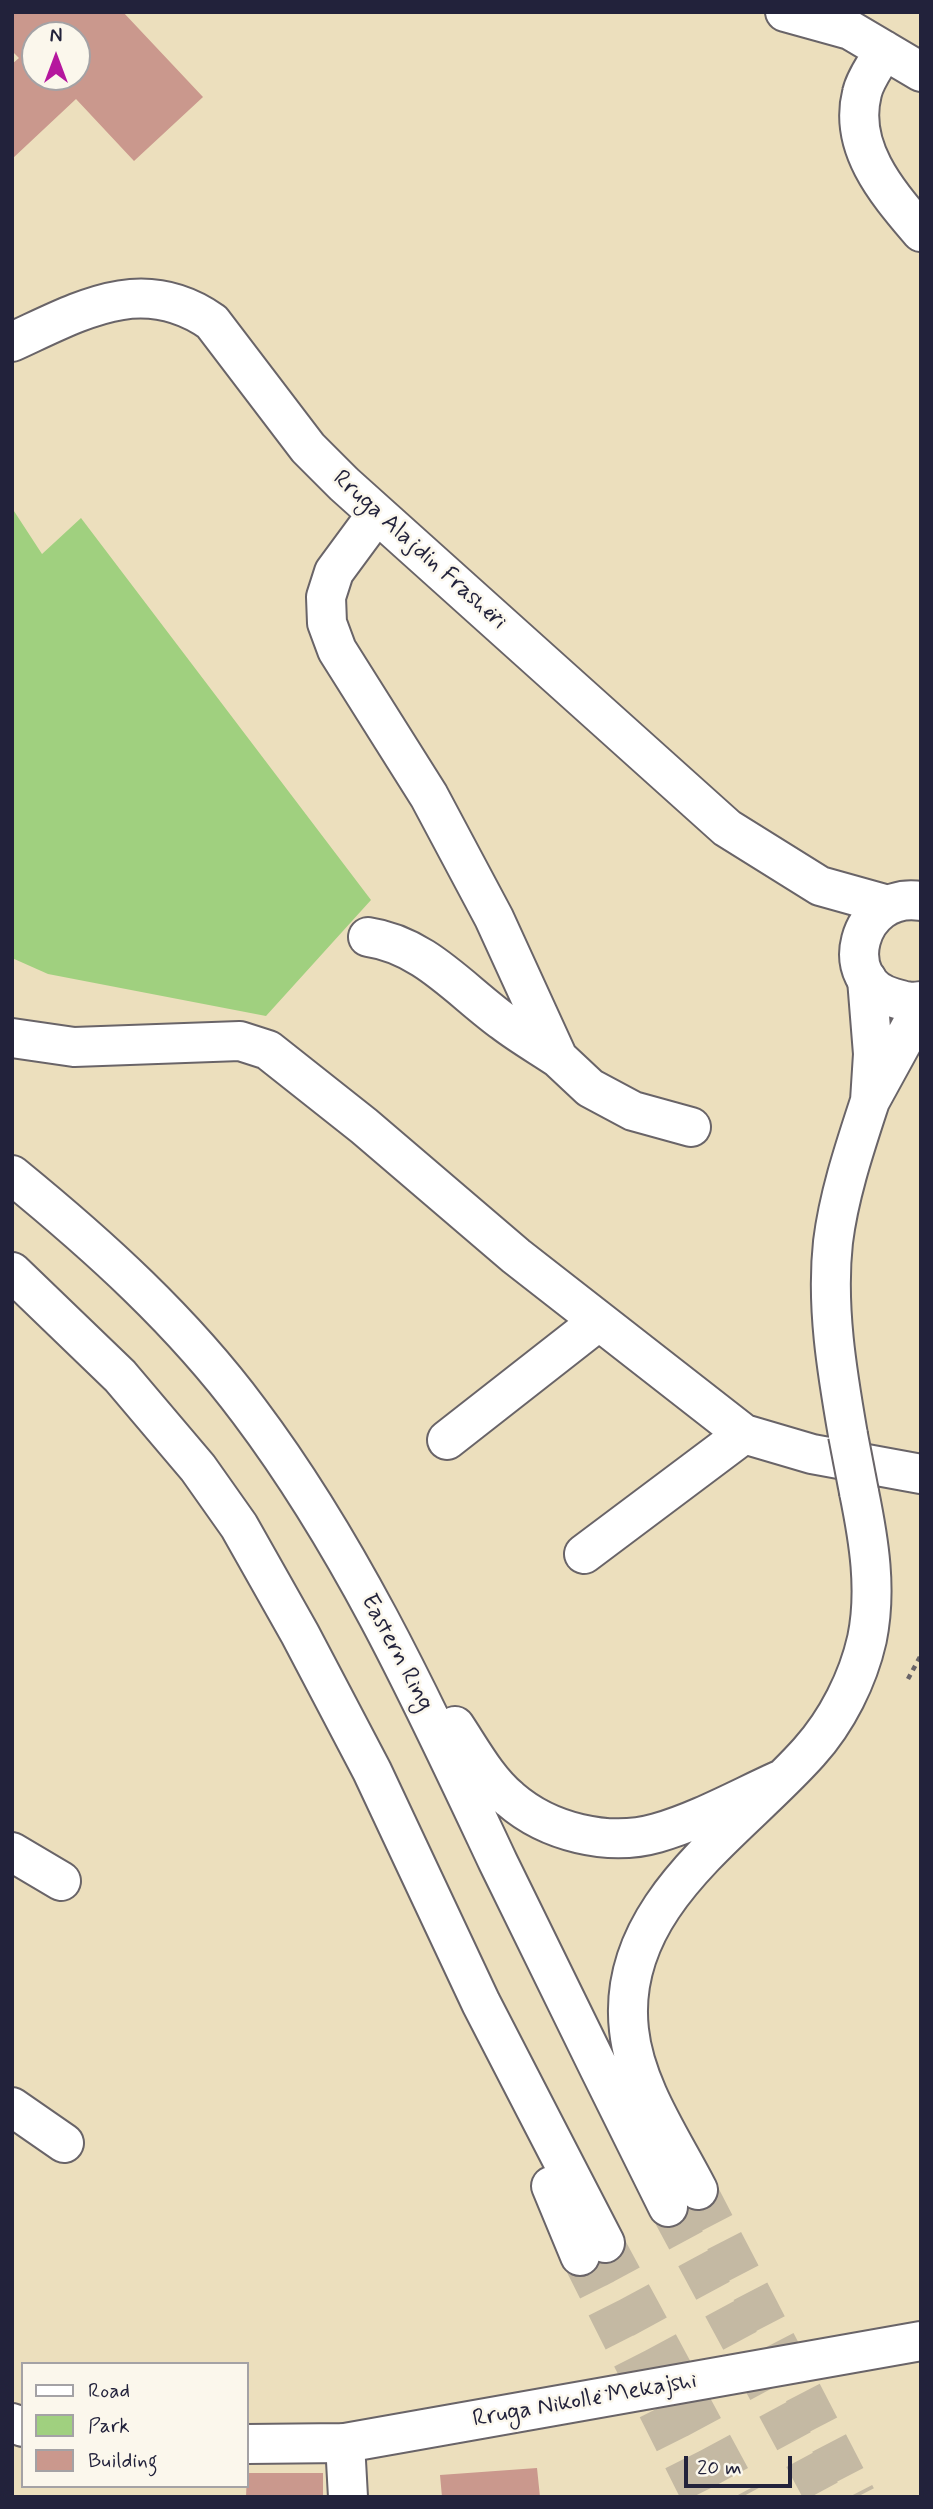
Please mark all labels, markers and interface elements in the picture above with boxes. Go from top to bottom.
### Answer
north arrow [21,21,91,91]
text: N [50,24,62,49]
street label: Rruga Alajdin Frashëri [326,465,512,637]
street label: Eastern Ring [353,1590,439,1716]
legend [21,2362,248,2488]
street label: Rruga Nikollë Mekajshi [471,2367,699,2435]
text: Road [88,2377,130,2405]
text: Park [88,2412,130,2440]
scale bar [688,2442,796,2486]
text: Building [88,2447,158,2475]
text: 20 m [697,2454,742,2482]

